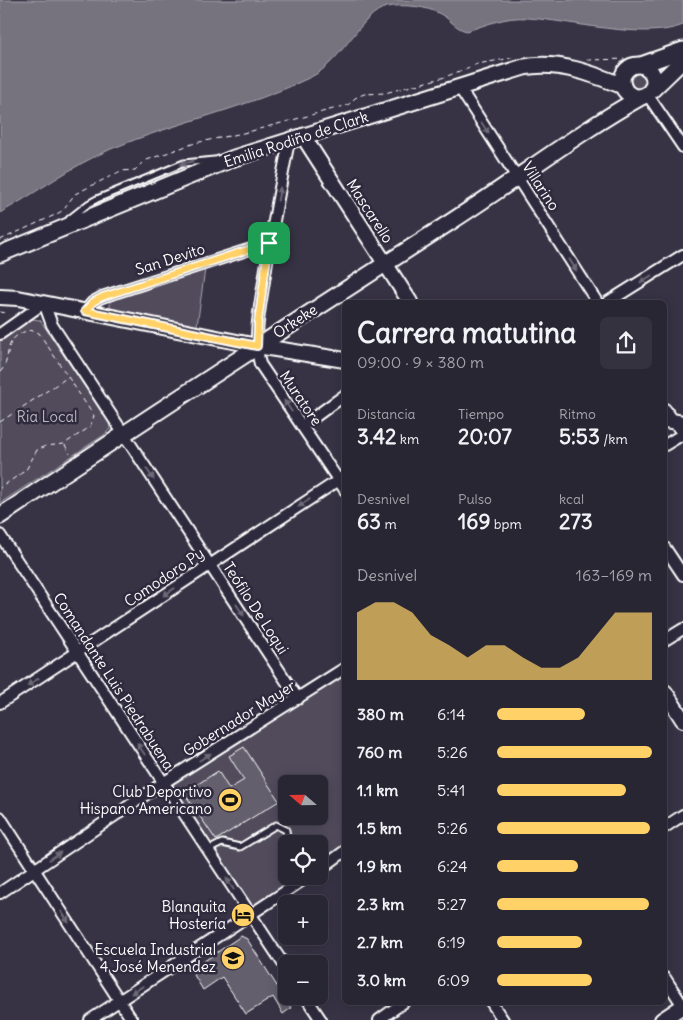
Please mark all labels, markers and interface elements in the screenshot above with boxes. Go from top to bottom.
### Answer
street label: Emilia Rodiño de Clark [221,107,371,171]
one-way arrow [481,121,490,134]
street label: Villarino [518,158,564,214]
one-way arrow [178,160,193,168]
street label: Mascarello [342,175,398,247]
one-way arrow [275,186,283,201]
pin [248,222,290,264]
icon: arrive [255,229,283,257]
street label: San Devito [133,239,207,279]
one-way arrow [568,258,578,271]
one-way arrow [639,274,652,284]
street label: Orkeke [269,300,321,342]
text: Carrera matutina [357,315,576,351]
button: share [600,317,652,369]
text: 09:00 · 9 × 380 m [357,352,484,372]
street label: Muratore [276,367,326,429]
one-way arrow [283,399,293,413]
text: Distancia [357,405,416,423]
text: Tiempo [458,405,504,423]
text: Ritmo [559,405,596,423]
park label: Ria Local [17,407,77,426]
text: 3.42 [357,423,397,450]
text: 20:07 [458,423,512,450]
text: 5:53 [559,423,600,450]
text: km [397,430,419,448]
text: /km [600,430,628,448]
one-way arrow [145,468,155,481]
text: Desnivel [357,490,410,508]
text: Pulso [458,490,492,508]
text: kcal [559,490,584,508]
one-way arrow [298,498,311,508]
text: 63 [357,508,381,535]
text: 169 [458,508,491,535]
text: 273 [559,508,593,535]
text: m [381,515,397,533]
text: bpm [491,515,522,533]
street label: Comodoro Py [120,543,208,611]
street label: Teófilo De Loqui [219,558,293,658]
text: Desnivel [357,565,417,585]
text: 163–169 m [576,565,652,585]
one-way arrow [162,587,175,597]
street label: Comandante Luis Piedrabuena [49,589,179,774]
one-way arrow [235,603,244,616]
street label: Gobernador Mayer [179,676,299,760]
one-way arrow [26,677,39,686]
text: 380 m [357,704,404,724]
text: 6:14 [437,704,465,724]
one-way arrow [136,742,145,755]
text: 760 m [357,742,402,762]
text: 5:26 [437,742,468,762]
one-way arrow [199,752,212,761]
north arrow [278,775,328,825]
map controls [278,775,328,1005]
text: 1.1 km [357,780,398,800]
text: 5:41 [437,780,465,800]
place label: Club Deportivo Hispano Americano [80,782,212,818]
sports icon: Club Deportivo Hispano Americano [217,787,243,813]
text: 1.5 km [357,818,402,838]
text: 5:26 [437,818,468,838]
button: locate [278,835,328,885]
one-way arrow [48,851,62,861]
text: 1.9 km [357,856,402,876]
text: 6:24 [437,856,468,876]
one-way arrow [225,878,235,891]
text: 2.3 km [357,894,404,914]
text: 5:27 [437,894,466,914]
button: + [278,895,328,945]
place label: Blanquita Hostería [162,897,226,933]
hotel icon: Blanquita Hostería [230,902,256,928]
one-way arrow [60,911,69,924]
text: 2.7 km [357,932,403,952]
text: 6:19 [437,932,465,952]
place label: Escuela Industrial 4 José Menendez [94,940,216,976]
school or university icon: Escuela Industrial 4 José Menendez [220,945,246,971]
button: − [278,955,328,1005]
text: 3.0 km [357,970,406,990]
text: 6:09 [437,970,470,990]
one-way arrow [130,985,144,995]

